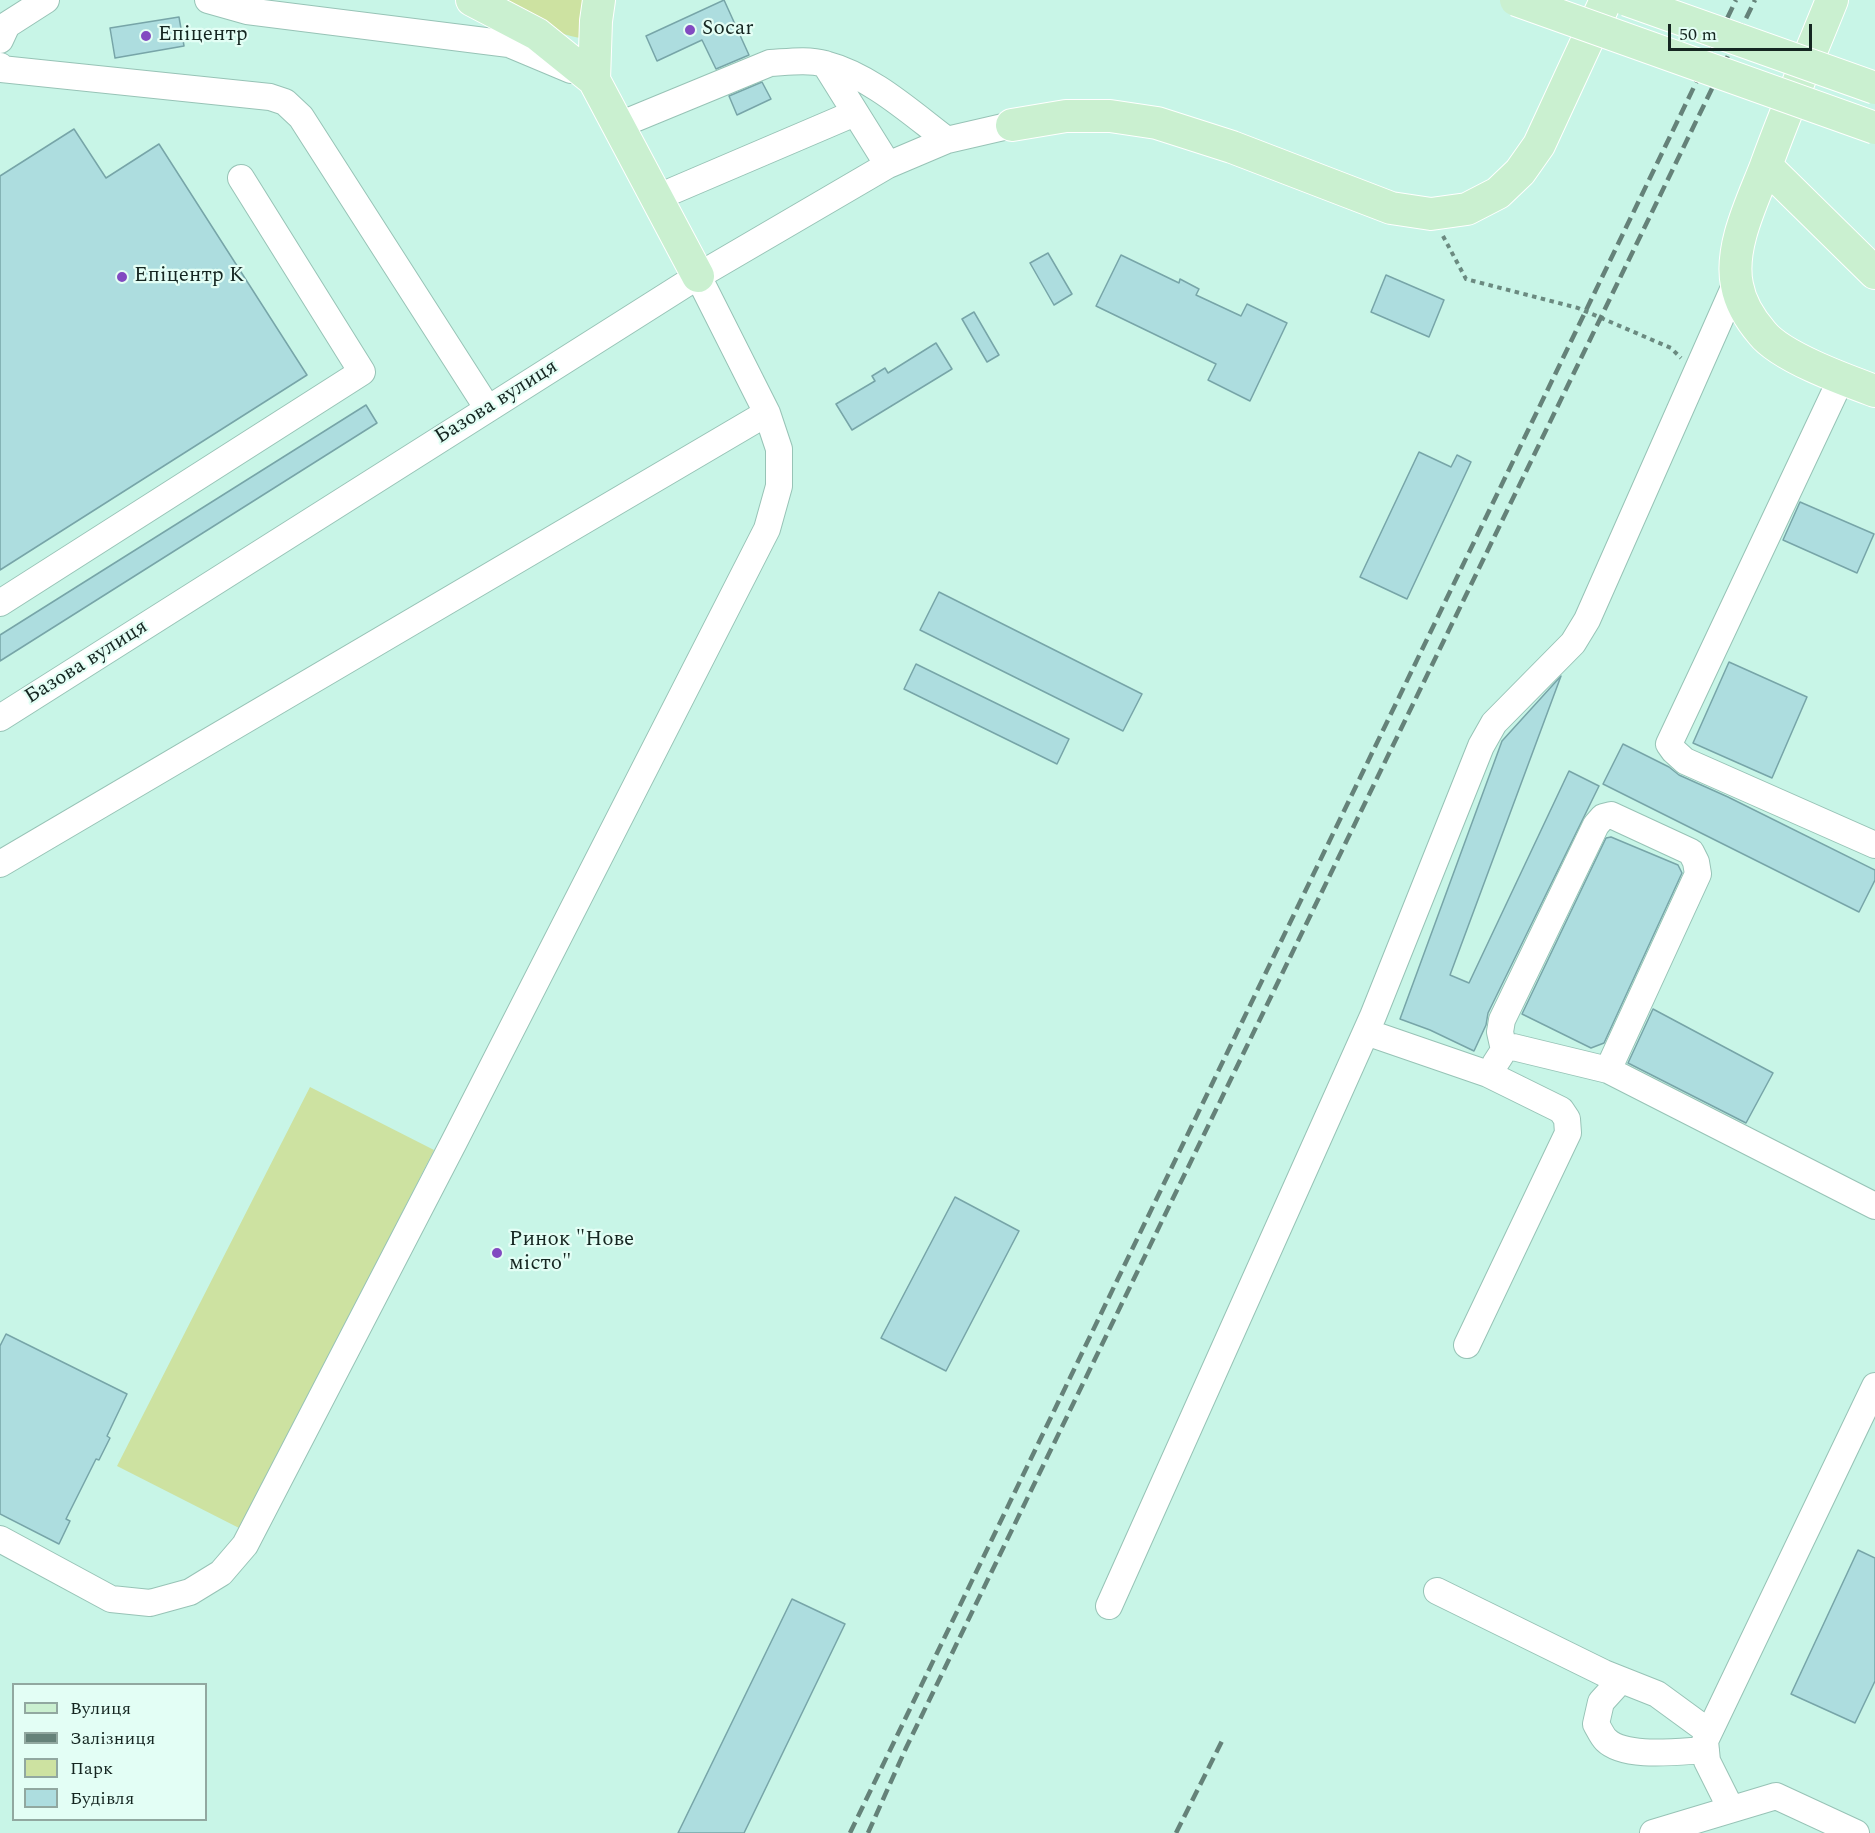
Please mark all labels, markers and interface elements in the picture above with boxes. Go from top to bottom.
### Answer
scale bar [1671,12,1815,50]
place label: Socar [702,17,754,43]
text: 50 m [1679,21,1717,48]
place label: Епіцентр [158,23,248,49]
marker: Socar [683,23,697,37]
marker: Епіцентр [139,29,153,43]
place label: Епіцентр К [134,264,244,290]
marker: Епіцентр К [115,270,129,284]
street label: Базова вулиця [431,355,563,451]
street label: Базова вулиця [21,615,153,711]
place label: Ринок "Нове місто" [509,1228,634,1278]
marker: Ринок "Нове місто" [490,1246,504,1260]
legend [12,1683,207,1821]
text: Вулиця [70,1695,131,1722]
text: Залізниця [70,1725,155,1752]
text: Парк [70,1755,113,1782]
text: Будівля [70,1785,134,1812]

